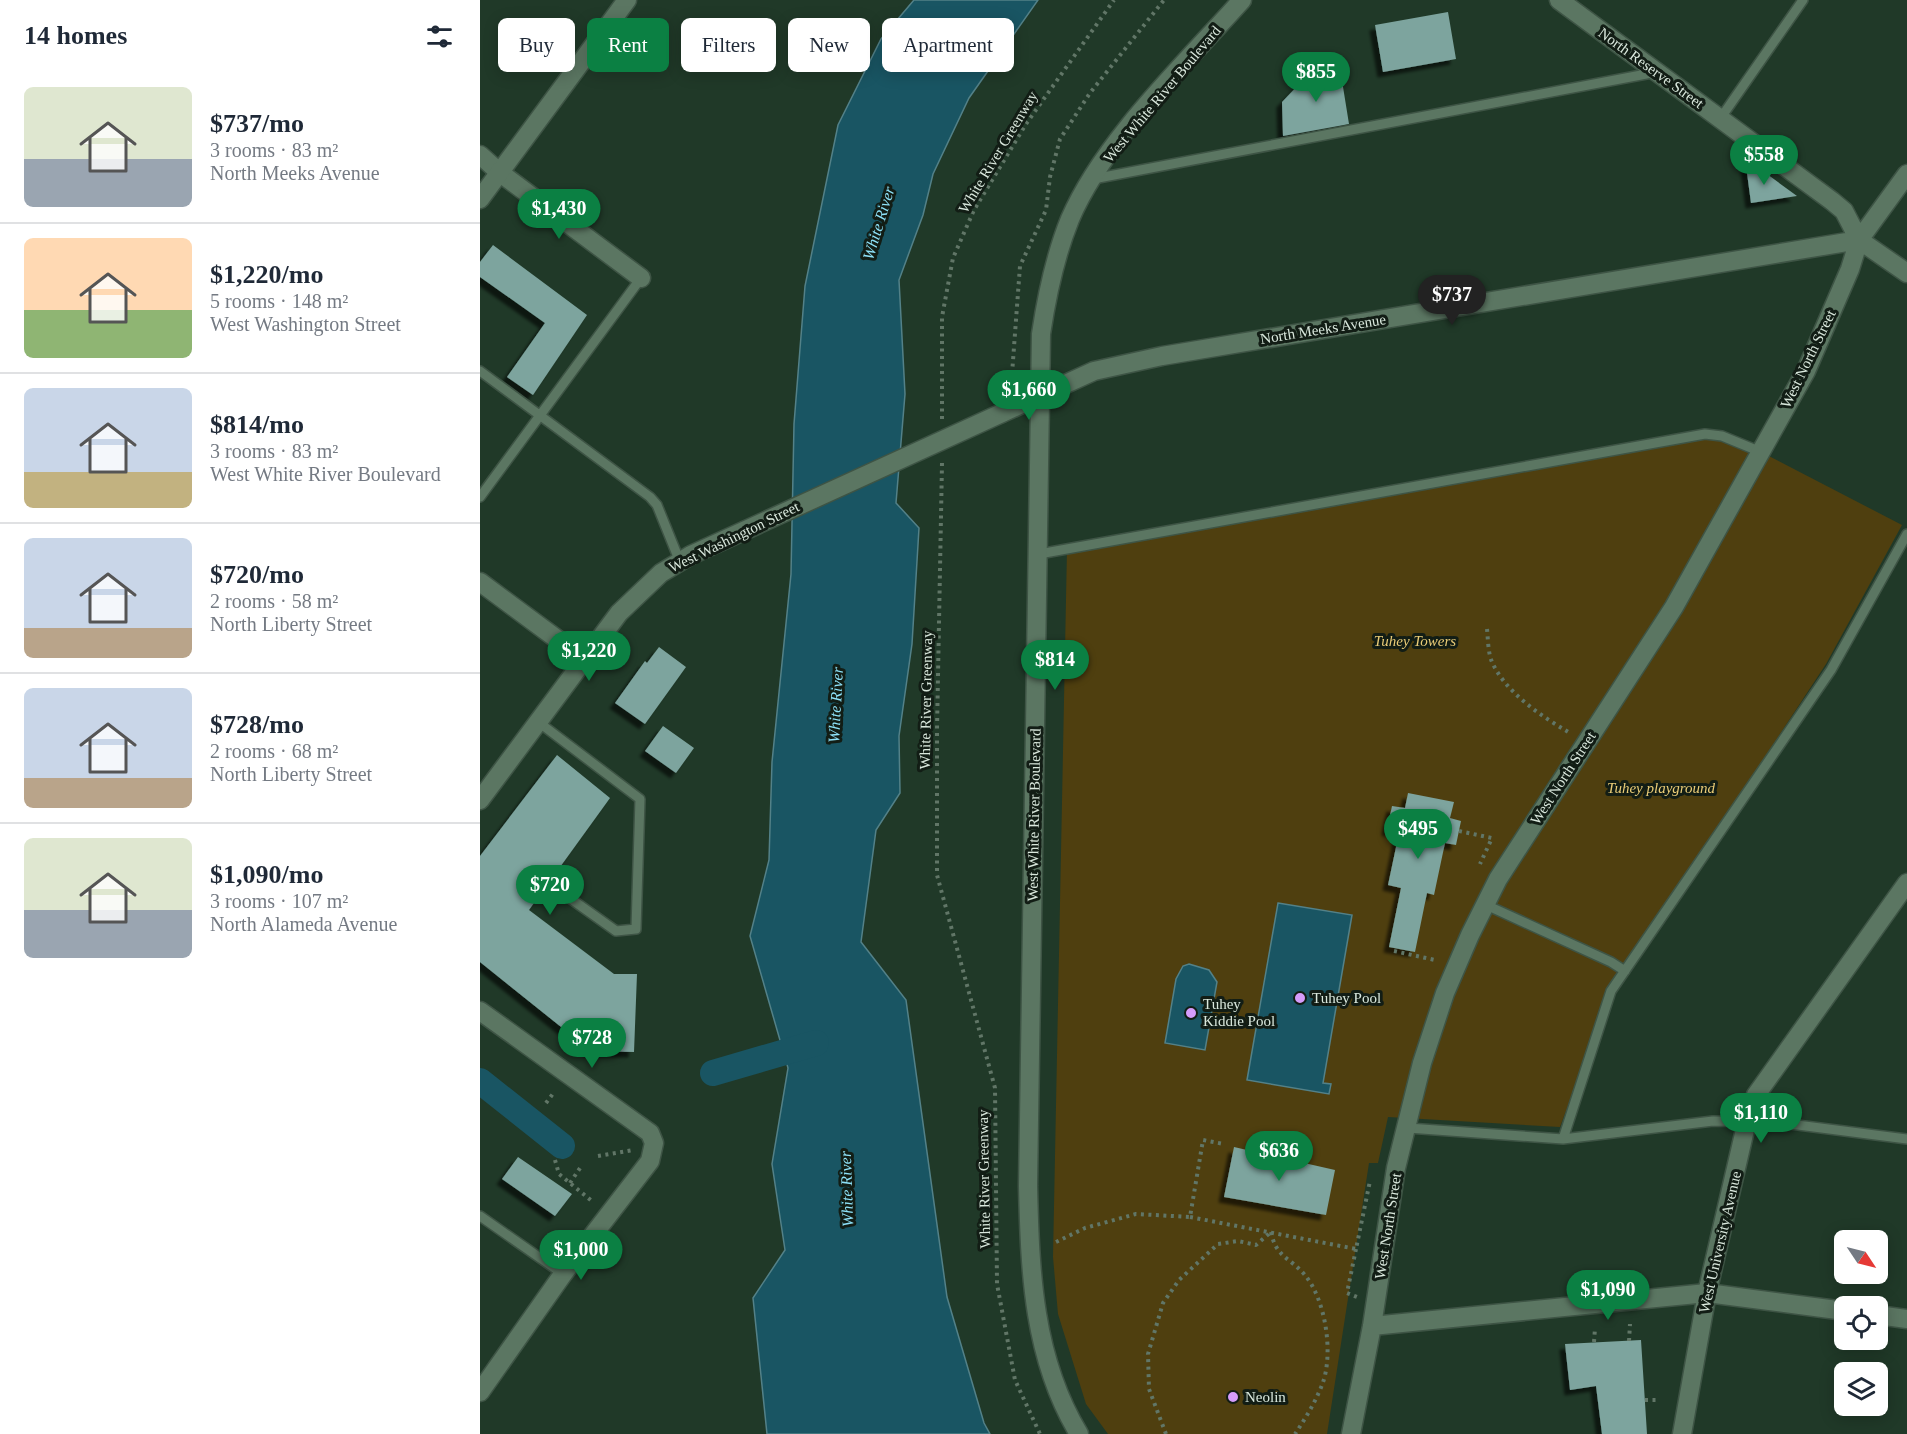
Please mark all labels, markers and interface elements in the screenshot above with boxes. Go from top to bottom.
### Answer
chip: Buy [498,18,575,72]
chip: Rent [587,18,669,72]
chip: Filters [681,18,776,72]
chip: New [788,18,870,72]
chip: Apartment [882,18,1014,72]
icon: filters [423,20,456,53]
text: 14 homes [24,21,127,50]
street label: West White River Boulevard [1100,22,1224,165]
street label: North Reserve Street [1595,25,1707,112]
pin: $855 [1280,52,1352,103]
text: $855 [1296,60,1336,82]
street label: White River Greenway [955,88,1041,216]
text: $737/mo [210,109,304,138]
icon: home [72,111,144,183]
pin: $558 [1728,135,1800,186]
text: 3 rooms · 83 m² [210,139,338,161]
text: $558 [1744,143,1784,165]
text: North Meeks Avenue [210,162,380,184]
water label: White River [859,184,898,262]
pin: $1,430 [510,189,608,240]
text: $1,430 [532,197,587,219]
text: $1,220/mo [210,260,323,289]
icon: home [72,262,144,334]
pin: $737 [1416,275,1488,326]
text: $737 [1432,283,1472,305]
text: 5 rooms · 148 m² [210,290,348,312]
street label: West North Street [1777,307,1839,411]
street label: North Meeks Avenue [1259,311,1387,347]
text: West Washington Street [210,313,401,335]
pin: $1,660 [980,370,1078,421]
text: $1,660 [1002,378,1057,400]
text: $814/mo [210,410,304,439]
icon: home [72,412,144,484]
text: 3 rooms · 83 m² [210,440,338,462]
text: West White River Boulevard [210,463,441,485]
street label: West Washington Street [666,498,803,576]
text: $720/mo [210,560,304,589]
icon: home [72,562,144,634]
text: 2 rooms · 58 m² [210,590,338,612]
text: North Liberty Street [210,613,372,635]
street label: White River Greenway [917,630,935,770]
pin: $1,220 [540,631,638,682]
park label: Tuhey Towers [1374,633,1456,649]
text: $1,220 [562,639,617,661]
pin: $814 [1019,640,1091,691]
text: $814 [1035,648,1075,670]
water label: White River [825,666,846,743]
text: $728/mo [210,710,304,739]
icon: home [72,712,144,784]
street label: West White River Boulevard [1024,728,1044,902]
street label: West North Street [1527,728,1599,827]
text: 2 rooms · 68 m² [210,740,338,762]
text: North Liberty Street [210,763,372,785]
park label: Tuhey playground [1607,780,1716,796]
pin: $495 [1382,809,1454,860]
text: $495 [1398,817,1438,839]
text: $1,090/mo [210,860,323,889]
icon: home [72,862,144,934]
pin: $720 [514,865,586,916]
text: $720 [530,873,570,895]
text: 3 rooms · 107 m² [210,890,348,912]
text: North Alameda Avenue [210,913,397,935]
place label: Tuhey Pool [1312,990,1381,1006]
marker: Tuhey Pool [1293,991,1307,1005]
place label: Tuhey Kiddie Pool [1203,996,1275,1029]
marker: Tuhey Kiddie Pool [1184,1006,1198,1020]
pin: $728 [556,1018,628,1069]
text: $728 [572,1026,612,1048]
pin: $1,110 [1712,1093,1810,1144]
text: $1,110 [1734,1101,1788,1123]
street label: White River Greenway [975,1109,993,1249]
pin: $636 [1243,1131,1315,1182]
text: $636 [1259,1139,1299,1161]
water label: White River [837,1150,856,1227]
street label: West University Avenue [1696,1169,1744,1315]
street label: West North Street [1372,1171,1404,1280]
pin: $1,000 [532,1230,630,1281]
north arrow [1834,1230,1888,1284]
map controls [1834,1230,1888,1416]
text: $1,000 [554,1238,609,1260]
pin: $1,090 [1559,1270,1657,1321]
text: $1,090 [1581,1278,1636,1300]
button: locate [1834,1296,1888,1350]
button: layers [1834,1362,1888,1416]
place label: Neolin [1245,1389,1286,1405]
marker: Neolin [1226,1390,1240,1404]

